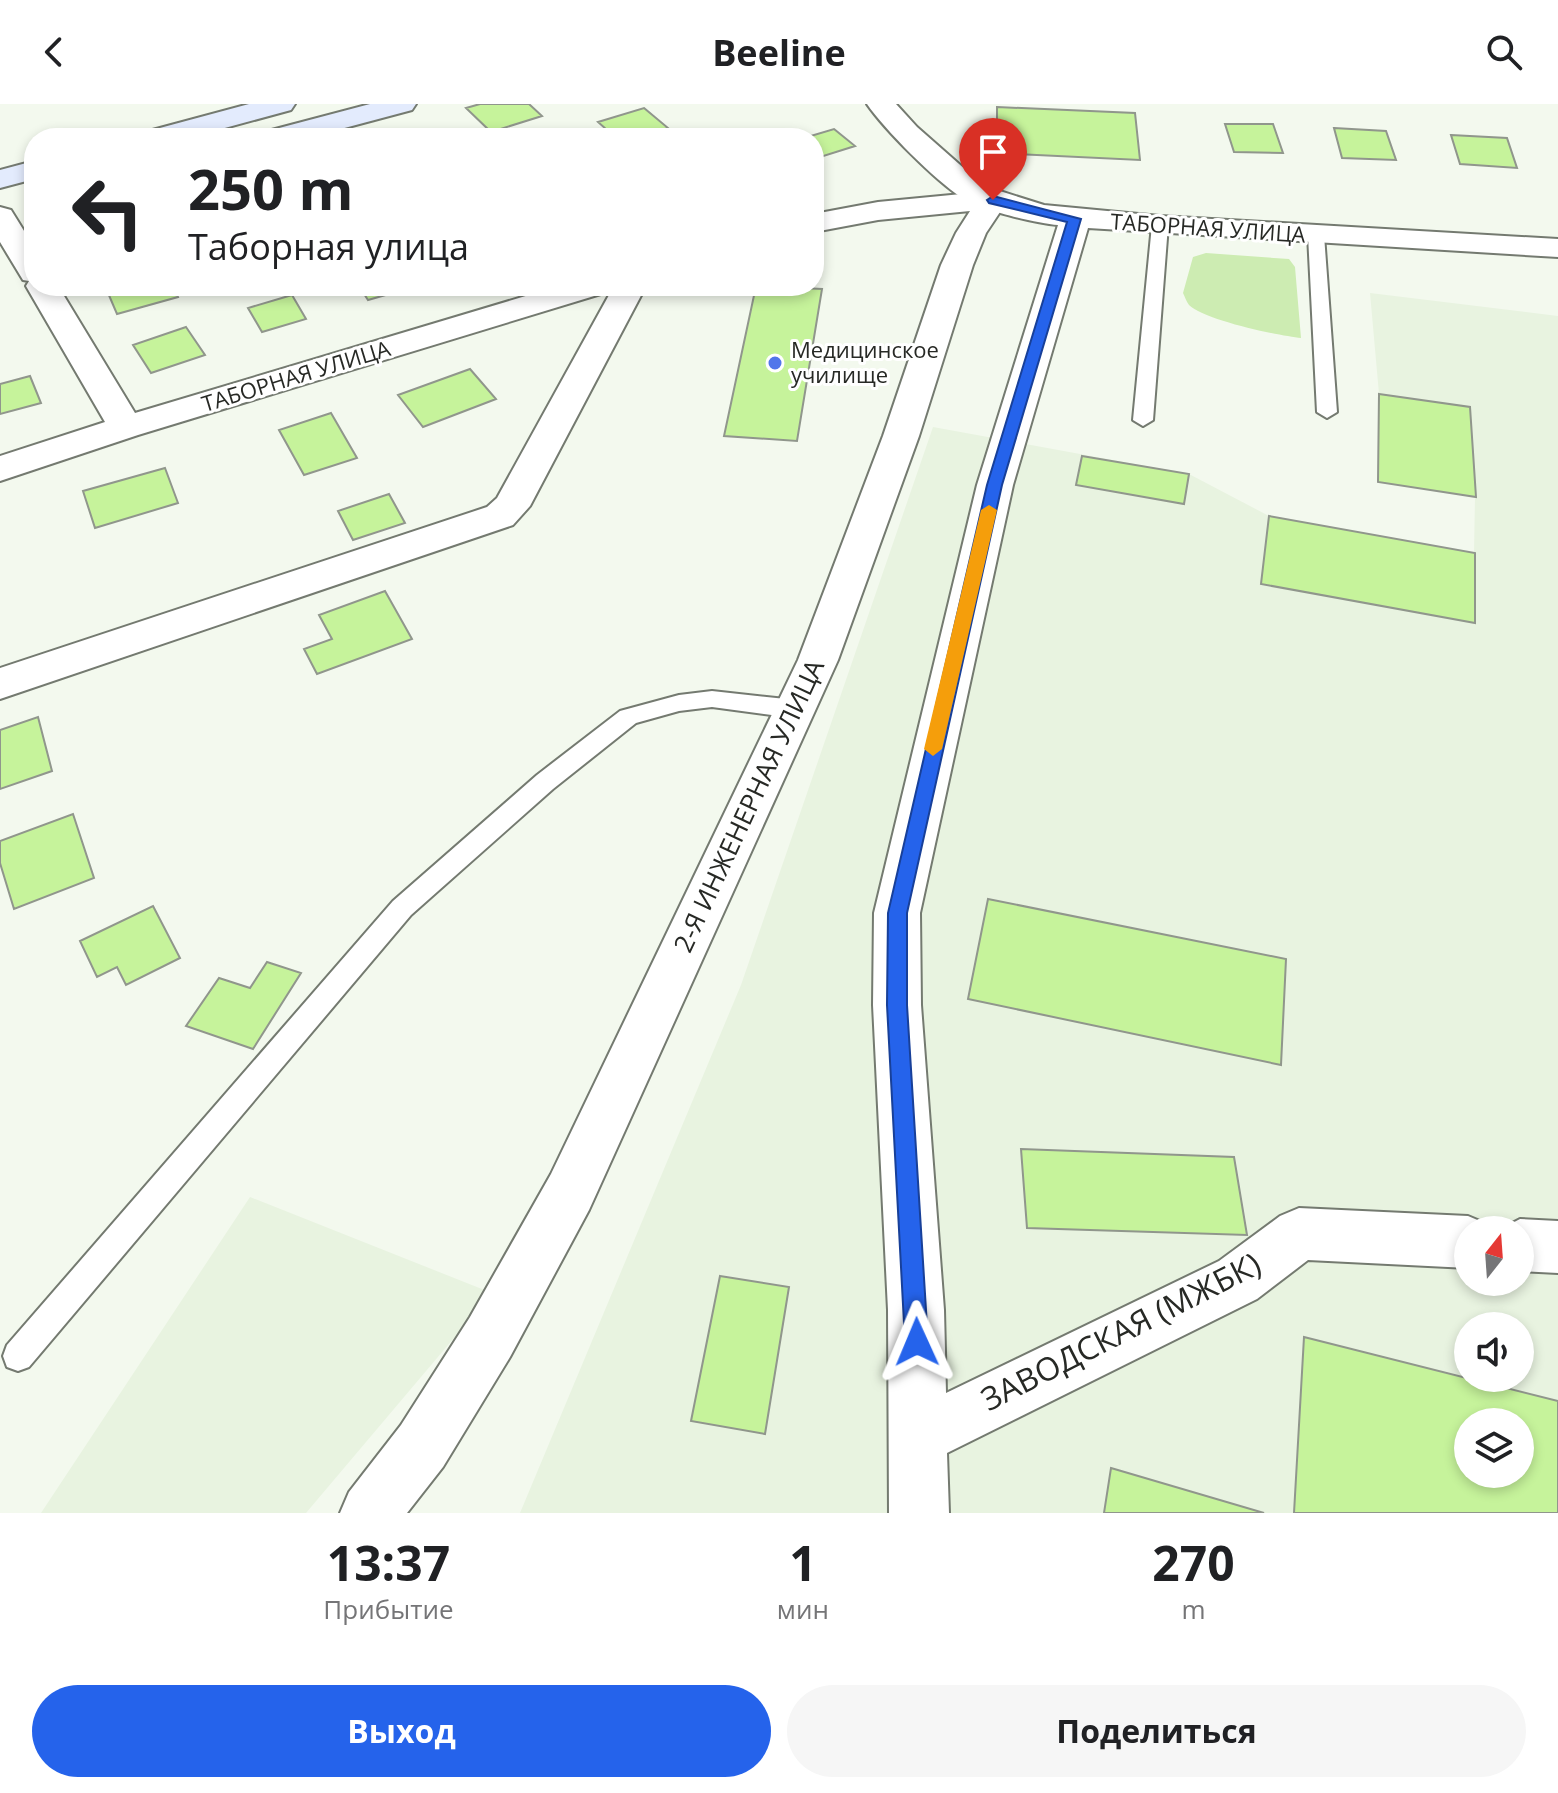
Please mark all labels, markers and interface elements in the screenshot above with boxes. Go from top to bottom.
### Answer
text: Beeline [712,28,846,77]
icon: back [32,30,76,74]
icon: search [1482,30,1526,74]
pin [959,118,1027,200]
icon: arrive [971,130,1015,174]
text: 250 m [188,150,354,226]
icon: left [56,160,160,264]
street label: ТАБОРНАЯ УЛИЦА [1110,205,1307,249]
text: Таборная улица [188,222,469,271]
street label: ТАБОРНАЯ УЛИЦА [198,332,394,418]
place label: Медицинское училище [791,334,939,389]
marker: Медицинское училище [766,354,784,372]
street label: 2-Я ИНЖЕНЕРНАЯ УЛИЦА [664,653,832,958]
north arrow [1454,1216,1534,1296]
map controls [1454,1216,1534,1488]
street label: ЗАВОДСКАЯ (МЖБК) [973,1241,1268,1420]
position arrow [875,1300,959,1384]
button: sound [1454,1312,1534,1392]
button: layers [1454,1408,1534,1488]
text: 13:37 [327,1530,450,1595]
text: 1 [789,1530,817,1595]
text: 270 [1152,1530,1235,1595]
text: Прибытие [323,1591,454,1627]
text: мин [777,1591,829,1627]
text: m [1181,1591,1205,1627]
button: Выход [32,1685,771,1777]
button: Поделиться [787,1685,1526,1777]

